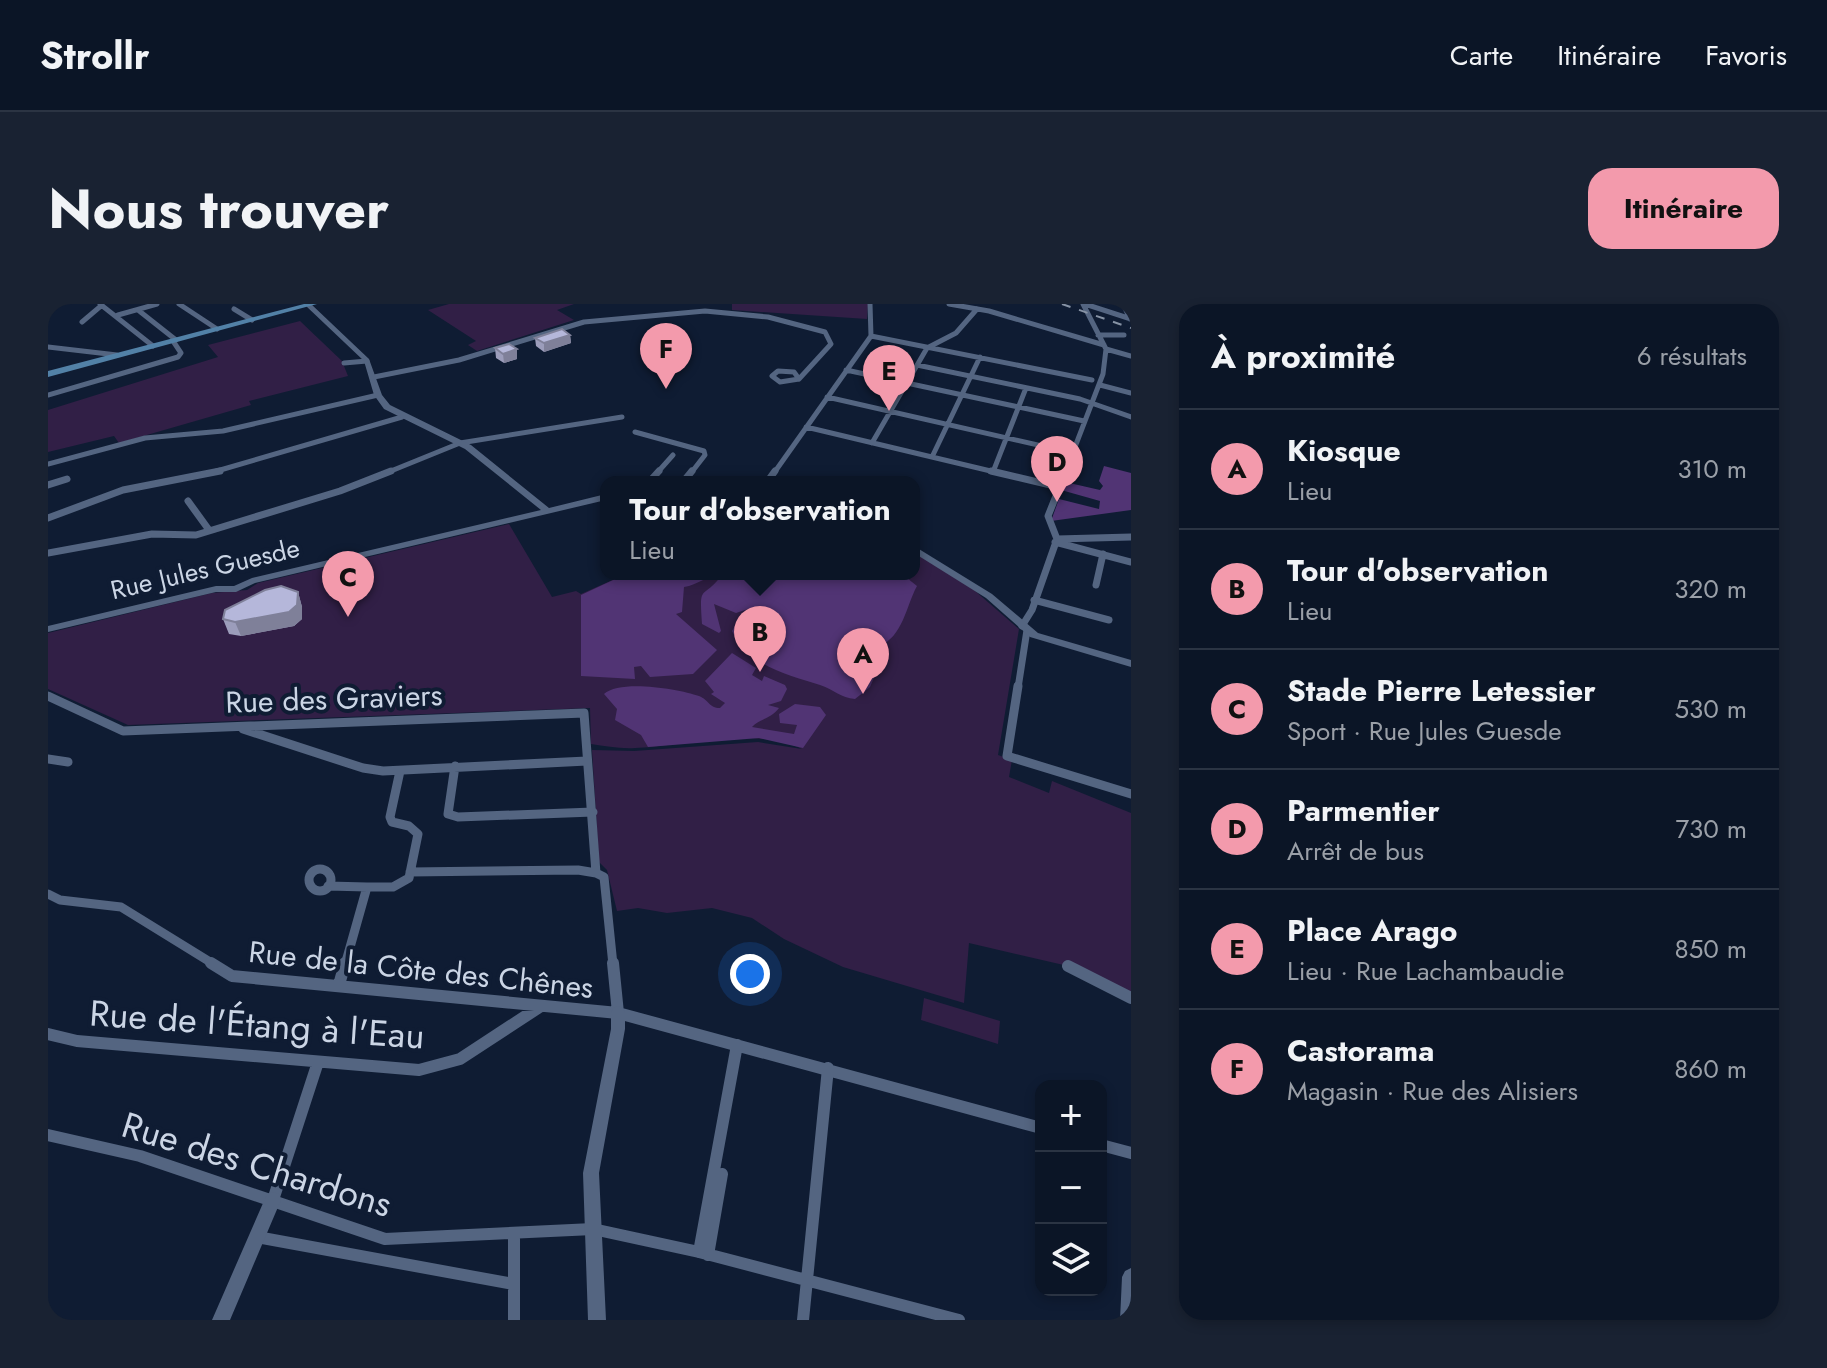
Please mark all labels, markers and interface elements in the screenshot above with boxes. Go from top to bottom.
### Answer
text: Strollr [40,28,149,83]
text: Carte [1450,35,1513,76]
text: Itinéraire [1557,35,1661,76]
text: Favoris [1705,35,1787,76]
text: Nous trouver [48,168,389,249]
button: Itinéraire [1588,168,1779,249]
pin: F [640,323,692,389]
text: À proximité [1211,332,1395,381]
text: 6 résultats [1637,337,1747,375]
pin: E [863,345,915,411]
text: Kiosque [1287,429,1401,472]
pin: D [1031,436,1083,502]
text: A [1227,450,1247,488]
text: 310 m [1677,450,1747,488]
text: Lieu [1287,472,1333,510]
popup [600,476,920,580]
text: Tour d'observation [629,488,891,531]
street label: Rue Jules Guesde [107,529,303,609]
text: Lieu [629,531,675,569]
text: Tour d'observation [1287,549,1548,592]
pin: C [322,551,374,617]
text: B [1228,570,1246,608]
text: 320 m [1674,570,1747,608]
text: Lieu [1287,592,1333,630]
pin: B [734,606,786,672]
pin: A [837,628,889,694]
text: Stade Pierre Letessier [1287,669,1596,712]
street label: Rue des Graviers [225,673,443,724]
text: C [1228,690,1246,728]
text: 530 m [1674,690,1747,728]
text: Sport · Rue Jules Guesde [1287,712,1562,750]
text: Parmentier [1287,789,1440,832]
text: D [1227,810,1247,848]
text: 730 m [1675,810,1747,848]
text: Arrêt de bus [1287,832,1424,870]
text: Place Arago [1287,909,1458,952]
street label: Rue de la Côte des Chênes [247,930,595,1009]
text: E [1229,930,1245,968]
text: 850 m [1674,930,1747,968]
text: Lieu · Rue Lachambaudie [1287,952,1564,990]
your location [730,954,770,994]
street label: Rue de l'Étang à l'Eau [88,986,426,1062]
text: Castorama [1287,1029,1434,1072]
text: F [1230,1050,1244,1088]
text: 860 m [1674,1050,1747,1088]
text: Magasin · Rue des Alisiers [1287,1072,1578,1110]
map controls [1035,1080,1107,1296]
button: + [1035,1080,1107,1152]
street label: Rue des Chardons [116,1098,398,1230]
button: − [1035,1152,1107,1224]
button: layers [1035,1224,1107,1296]

